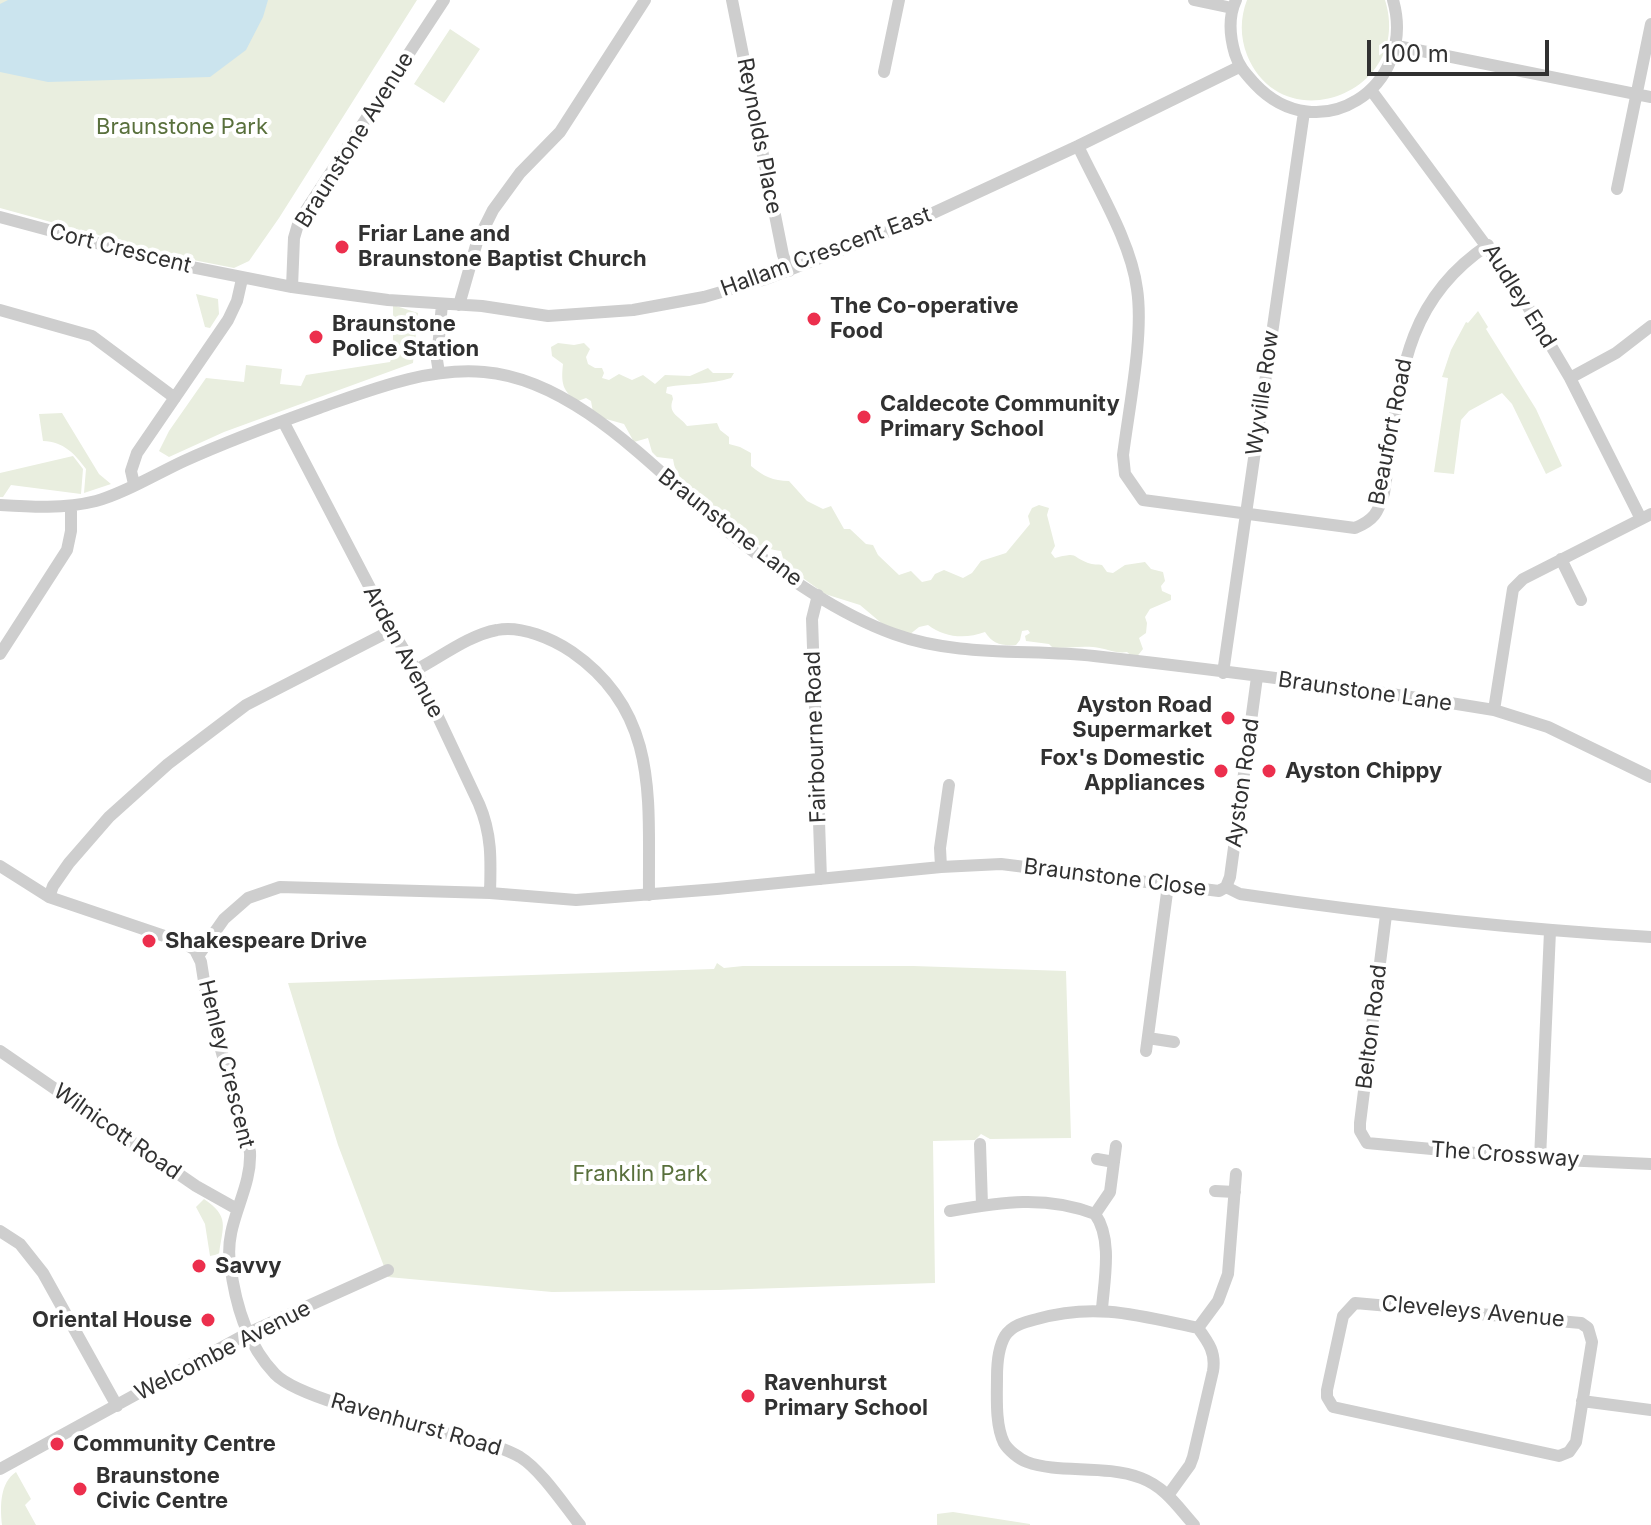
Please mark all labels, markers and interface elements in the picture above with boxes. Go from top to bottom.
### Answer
scale bar [1371,24,1553,74]
text: 100 m [1381,39,1449,68]
street label: Braunstone Avenue [290,47,420,233]
street label: Reynolds Place [731,56,787,216]
park label: Braunstone Park [96,114,268,140]
street label: Hallam Crescent East [717,202,935,302]
street label: Cort Crescent [46,219,194,279]
place label: Friar Lane and Braunstone Baptist Church [358,221,647,272]
marker: Friar Lane and Braunstone Baptist Church [333,238,351,256]
street label: Audley End [1477,239,1561,353]
place label: The Co-operative Food [830,293,1019,344]
marker: The Co-operative Food [805,310,823,328]
place label: Braunstone Police Station [332,311,479,362]
marker: Braunstone Police Station [307,328,325,346]
street label: Wyville Row [1241,329,1285,457]
street label: Beaufort Road [1364,357,1418,507]
place label: Caldecote Community Primary School [880,391,1120,442]
marker: Caldecote Community Primary School [855,408,873,426]
street label: Braunstone Lane [653,464,807,592]
street label: Arden Avenue [357,581,449,723]
street label: Fairbourne Road [800,651,832,823]
street label: Braunstone Lane [1276,667,1454,717]
place label: Ayston Road Supermarket [1072,692,1212,744]
marker: Ayston Road Supermarket [1219,709,1237,727]
street label: Ayston Road [1221,717,1265,849]
place label: Fox's Domestic Appliances [1040,745,1205,796]
place label: Ayston Chippy [1285,758,1442,784]
marker: Fox's Domestic Appliances [1212,762,1230,780]
marker: Ayston Chippy [1260,762,1278,780]
street label: Braunstone Close [1022,854,1208,902]
place label: Shakespeare Drive [165,928,367,954]
marker: Shakespeare Drive [140,932,158,950]
street label: Belton Road [1351,963,1393,1091]
street label: Henley Crescent [192,977,260,1151]
street label: Wilnicott Road [48,1078,186,1186]
street label: The Crossway [1430,1137,1580,1173]
park label: Franklin Park [573,1161,707,1187]
place label: Savvy [215,1253,281,1279]
marker: Savvy [190,1257,208,1275]
street label: Cleveleys Avenue [1380,1291,1566,1333]
street label: Welcombe Avenue [131,1295,315,1407]
place label: Oriental House [32,1307,192,1333]
marker: Oriental House [199,1311,217,1329]
place label: Ravenhurst Primary School [764,1370,928,1422]
marker: Ravenhurst Primary School [739,1387,757,1405]
street label: Ravenhurst Road [328,1388,504,1462]
place label: Community Centre [73,1431,276,1457]
marker: Community Centre [48,1435,66,1453]
place label: Braunstone Civic Centre [96,1463,228,1514]
marker: Braunstone Civic Centre [71,1480,89,1498]

